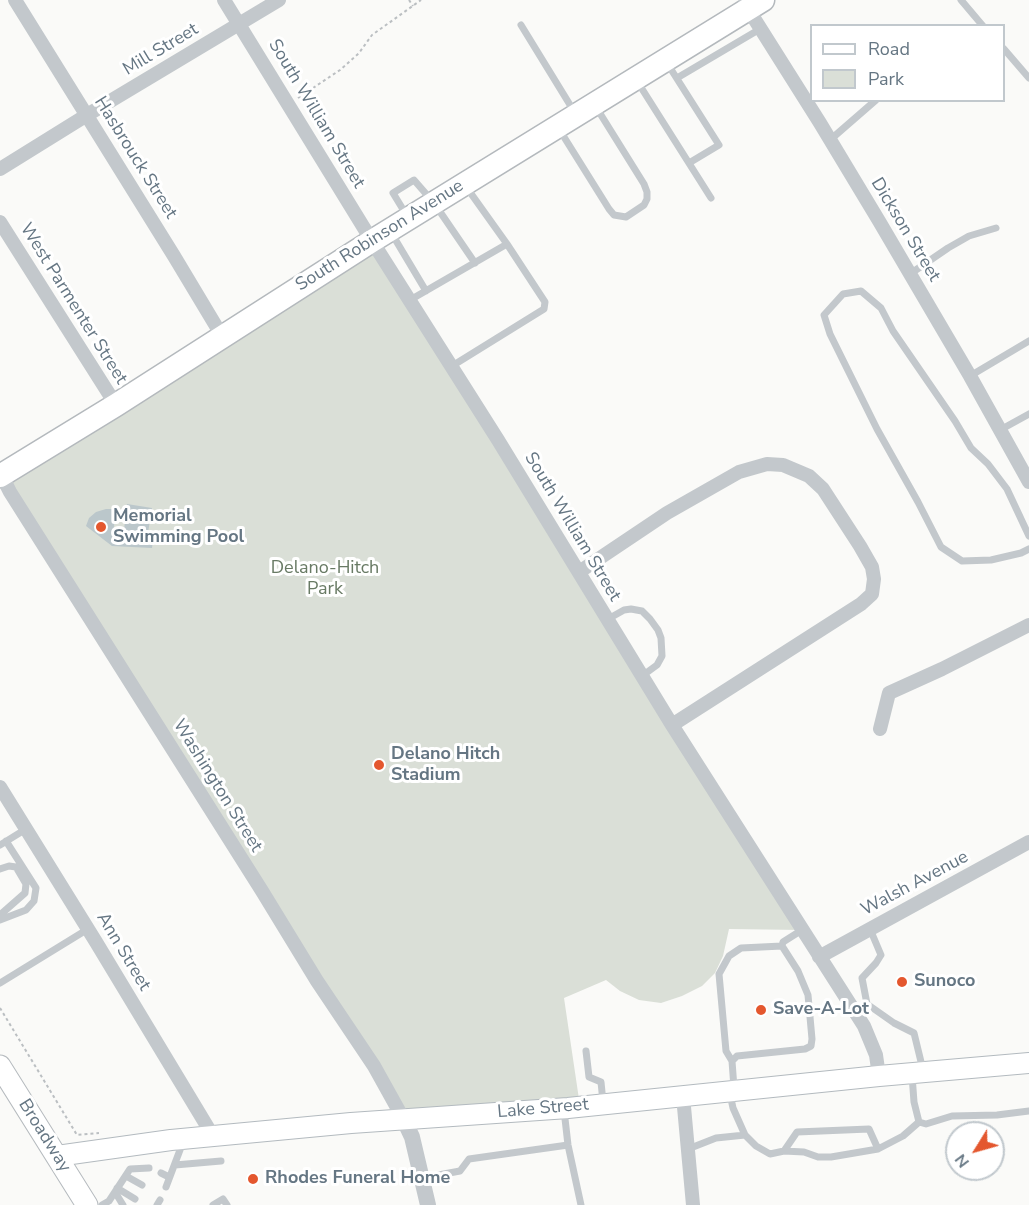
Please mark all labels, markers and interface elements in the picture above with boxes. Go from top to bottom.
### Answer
street label: Mill Street [119,19,203,81]
legend [810,24,1005,102]
street label: South William Street [263,36,369,192]
text: Road [868,37,910,61]
text: Park [868,67,904,91]
street label: Hasbrouck Street [89,93,181,223]
street label: Dickson Street [866,174,944,286]
street label: South Robinson Avenue [292,175,468,297]
street label: West Parmenter Street [15,219,131,389]
street label: South William Street [519,449,625,605]
place label: Memorial Swimming Pool [113,506,244,548]
marker: Memorial Swimming Pool [94,520,108,534]
park label: Delano-Hitch Park [271,558,379,600]
street label: Washington Street [167,716,267,856]
place label: Delano Hitch Stadium [391,744,500,786]
marker: Delano Hitch Stadium [372,758,386,772]
street label: Walsh Avenue [858,847,972,921]
street label: Ann Street [91,909,155,995]
place label: Sunoco [914,971,975,993]
marker: Sunoco [895,975,909,989]
place label: Save-A-Lot [773,999,869,1021]
marker: Save-A-Lot [754,1003,768,1017]
street label: Lake Street [497,1094,589,1124]
street label: Broadway [13,1095,75,1177]
north arrow [945,1121,1005,1181]
text: N [950,1149,975,1172]
place label: Rhodes Funeral Home [265,1168,450,1190]
marker: Rhodes Funeral Home [246,1172,260,1186]

